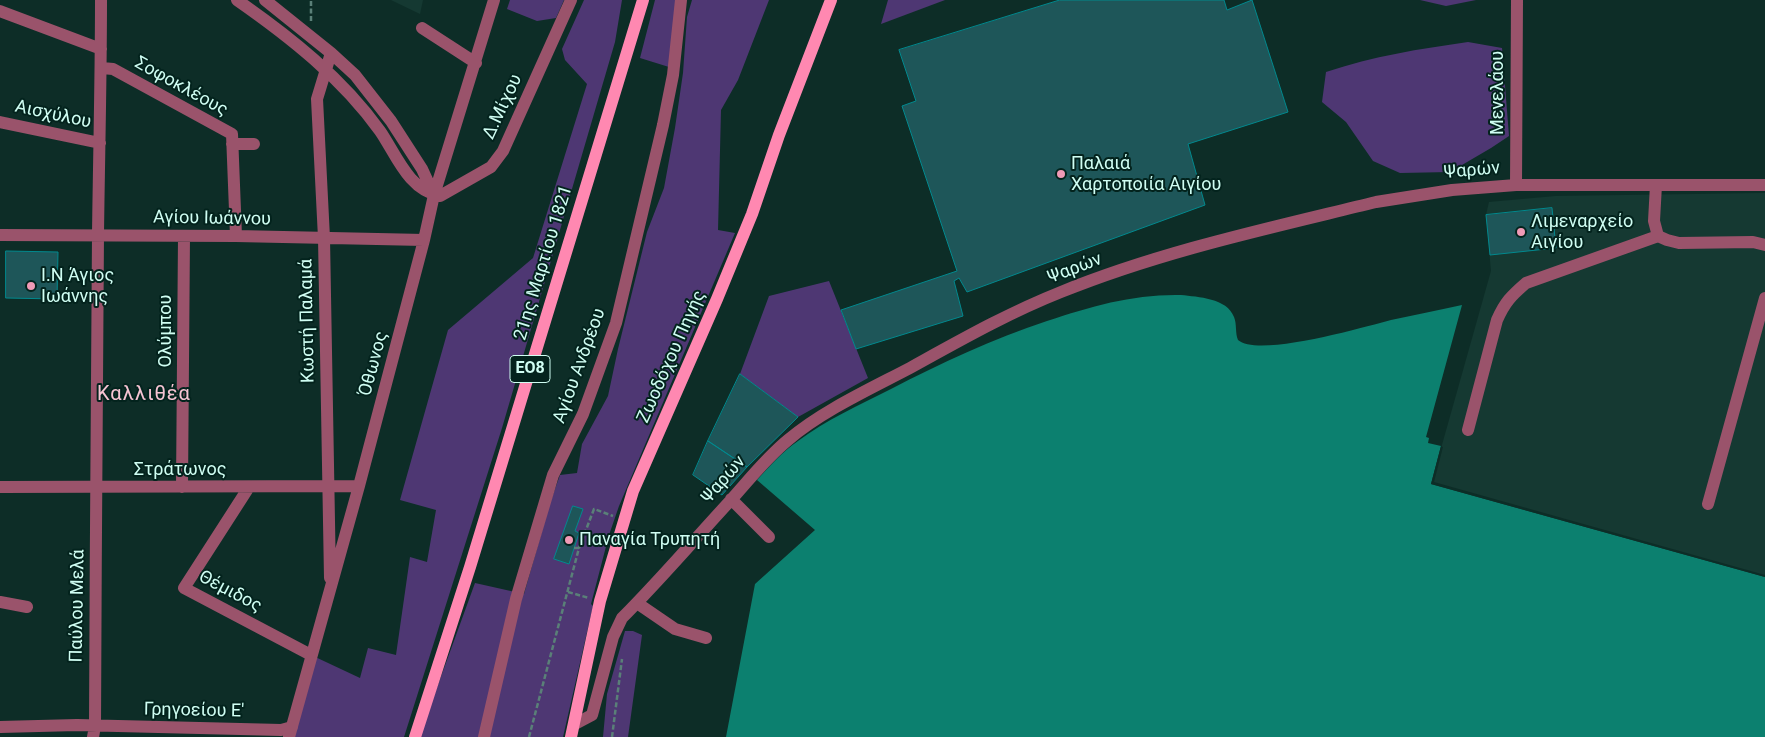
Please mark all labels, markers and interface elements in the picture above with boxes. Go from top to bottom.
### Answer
street label: Μενελάου [1487,51,1509,135]
street label: Σοφοκλέους [131,53,231,121]
street label: Δ.Μίχου [479,71,527,143]
street label: Αισχύλου [13,96,93,134]
place label: Παλαιά Χαρτοποιία Αιγίου [1071,153,1221,195]
street label: Ψαρών [1443,158,1501,184]
marker: Παλαιά Χαρτοποιία Αιγίου [1055,168,1067,180]
street label: 21ης Μαρτίου 1821 [510,183,578,343]
street label: Αγίου Ιωάννου [153,207,271,231]
place label: Λιμεναρχείο Αιγίου [1531,211,1633,253]
marker: Λιμεναρχείο Αιγίου [1515,226,1527,238]
street label: Ψαρών [1045,249,1105,289]
street label: Κωστή Παλαμά [296,259,320,383]
place label: Ι.Ν Άγιος Ιωάννης [41,265,114,308]
marker: Ι.Ν Άγιος Ιωάννης [25,280,37,292]
street label: Ζωοδόχου Πηγής [633,287,711,427]
street label: Ολύμπου [155,295,177,367]
street label: Αγίου Ανδρέου [549,306,611,426]
street label: Όθωνος [355,329,393,399]
road number: ΕΟ8 [510,356,550,382]
district label: Καλλιθέα [96,383,192,407]
street label: Ψαρών [697,452,751,508]
street label: Στράτωνος [134,459,226,481]
place label: Παναγία Τρυπητή [579,529,720,551]
marker: Παναγία Τρυπητή [563,534,575,546]
street label: Παύλου Μελά [66,549,90,663]
street label: Θέμιδος [195,566,265,618]
street label: Γρηγοείου Ε' [144,699,244,723]

